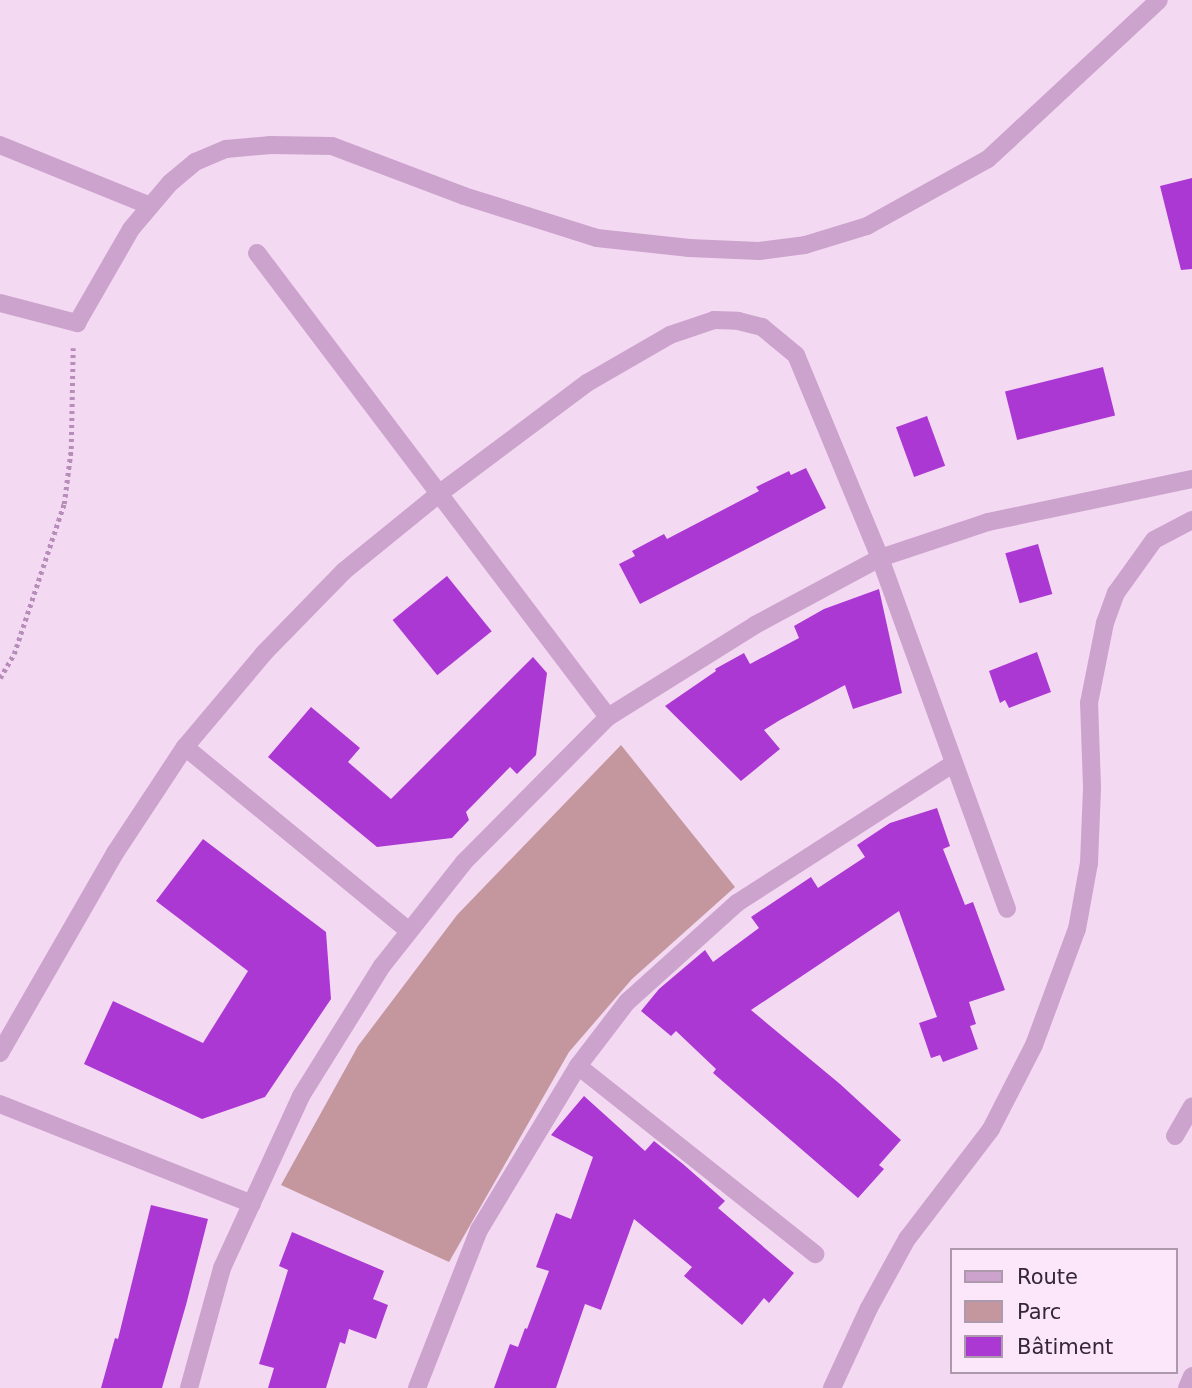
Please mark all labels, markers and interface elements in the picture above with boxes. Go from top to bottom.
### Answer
legend [950,1248,1178,1374]
text: Route [1017,1265,1078,1289]
text: Parc [1017,1300,1061,1324]
text: Bâtiment [1017,1335,1113,1359]

